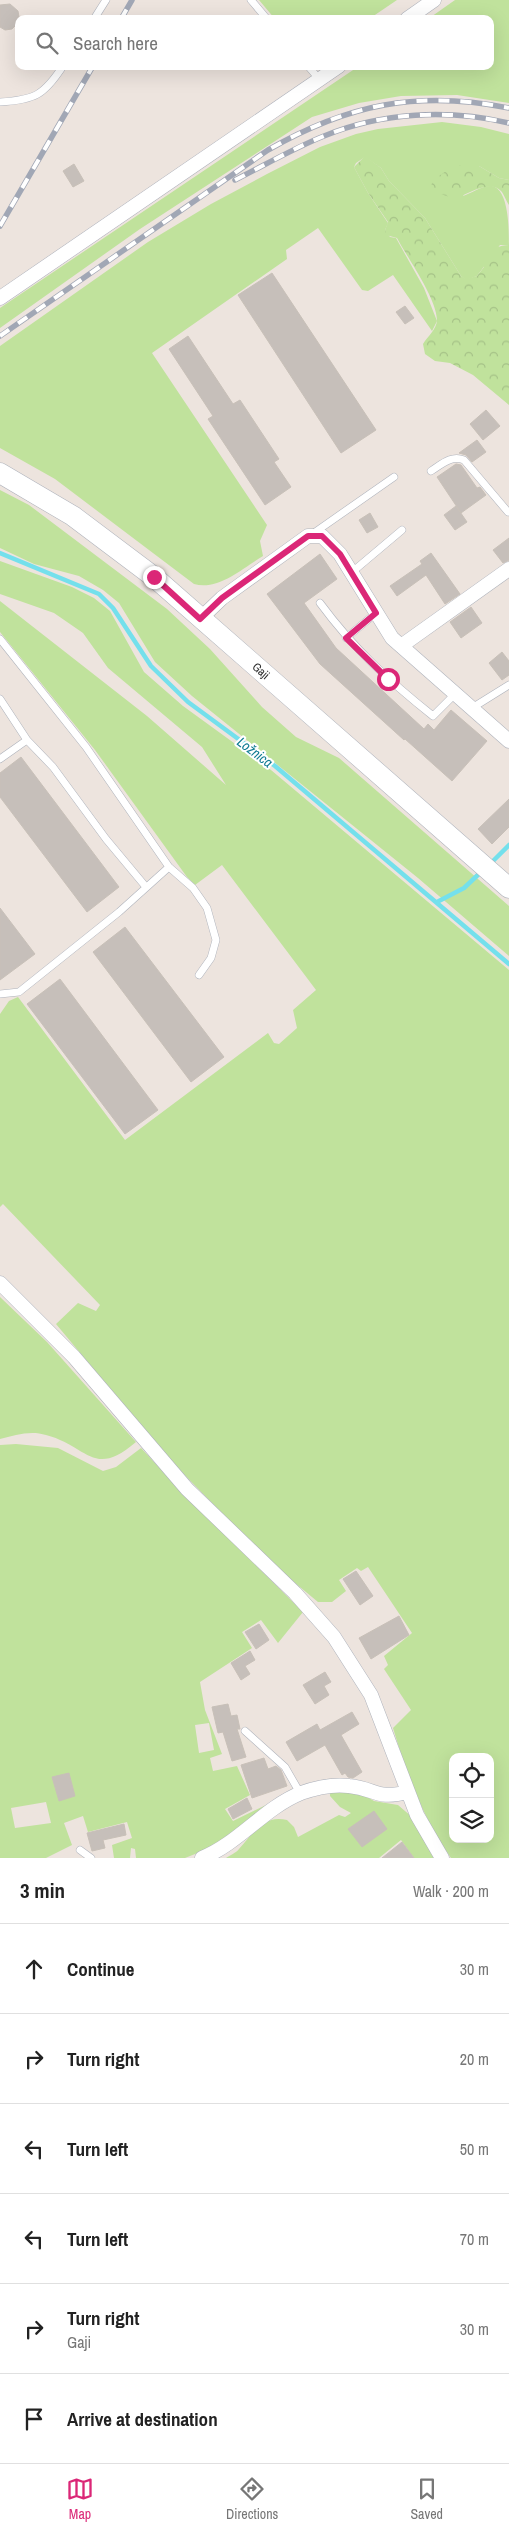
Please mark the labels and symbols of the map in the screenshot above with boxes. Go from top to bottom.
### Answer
route end [143,566,166,589]
street label: Gaji [249,659,273,683]
route start [377,668,400,691]
water label: Ložnica [234,733,276,771]

